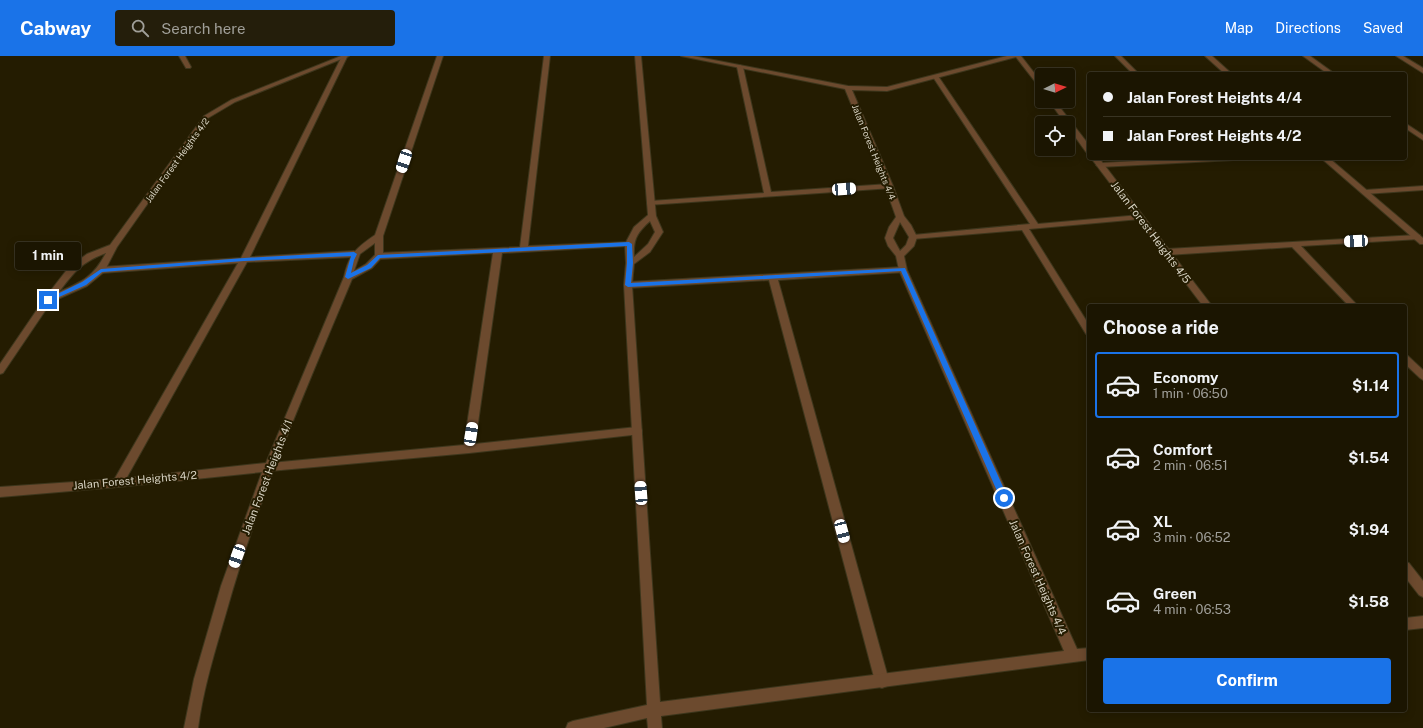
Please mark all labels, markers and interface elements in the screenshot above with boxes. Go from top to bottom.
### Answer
search box [115,10,395,46]
text: Cabway [20,17,91,39]
icon: search [129,17,151,39]
text: Search here [161,20,245,37]
text: Map [1225,20,1253,36]
text: Directions [1275,20,1341,36]
text: Saved [1363,20,1403,36]
north arrow [1035,68,1075,108]
map controls [1035,68,1075,156]
text: Jalan Forest Heights 4/4 [1127,89,1302,106]
street label: Jalan Forest Heights 4/4 [850,103,898,202]
street label: Jalan Forest Heights 4/2 [143,116,211,204]
button: locate [1035,116,1075,156]
text: Jalan Forest Heights 4/2 [1127,127,1301,144]
car [395,148,413,174]
street label: Jalan Forest Heights 4/5 [1109,179,1193,285]
car [832,182,856,196]
car [1344,234,1368,248]
callout: 1 min [15,242,81,270]
text: 1 min [32,248,64,263]
route end [39,291,57,309]
text: Choose a ride [1103,317,1219,338]
icon: car [1105,367,1141,403]
text: Economy [1153,369,1218,386]
text: $1.14 [1352,377,1389,394]
text: 1 min · 06:50 [1153,386,1228,401]
street label: Jalan Forest Heights 4/1 [240,418,294,536]
car [463,421,479,447]
icon: car [1105,439,1141,475]
text: Comfort [1153,441,1213,458]
text: $1.54 [1348,449,1389,466]
text: 2 min · 06:51 [1153,458,1228,473]
street label: Jalan Forest Heights 4/2 [73,469,198,491]
car [634,481,648,505]
route start [995,489,1013,507]
icon: car [1105,511,1141,547]
text: XL [1153,513,1172,530]
car [833,518,851,544]
street label: Jalan Forest Heights 4/4 [1007,518,1069,636]
text: $1.94 [1349,521,1389,538]
text: 3 min · 06:52 [1153,530,1231,545]
car [227,543,247,569]
icon: car [1105,583,1141,619]
text: Green [1153,585,1197,602]
text: $1.58 [1348,593,1389,610]
text: 4 min · 06:53 [1153,602,1231,617]
button: Confirm [1103,658,1391,704]

